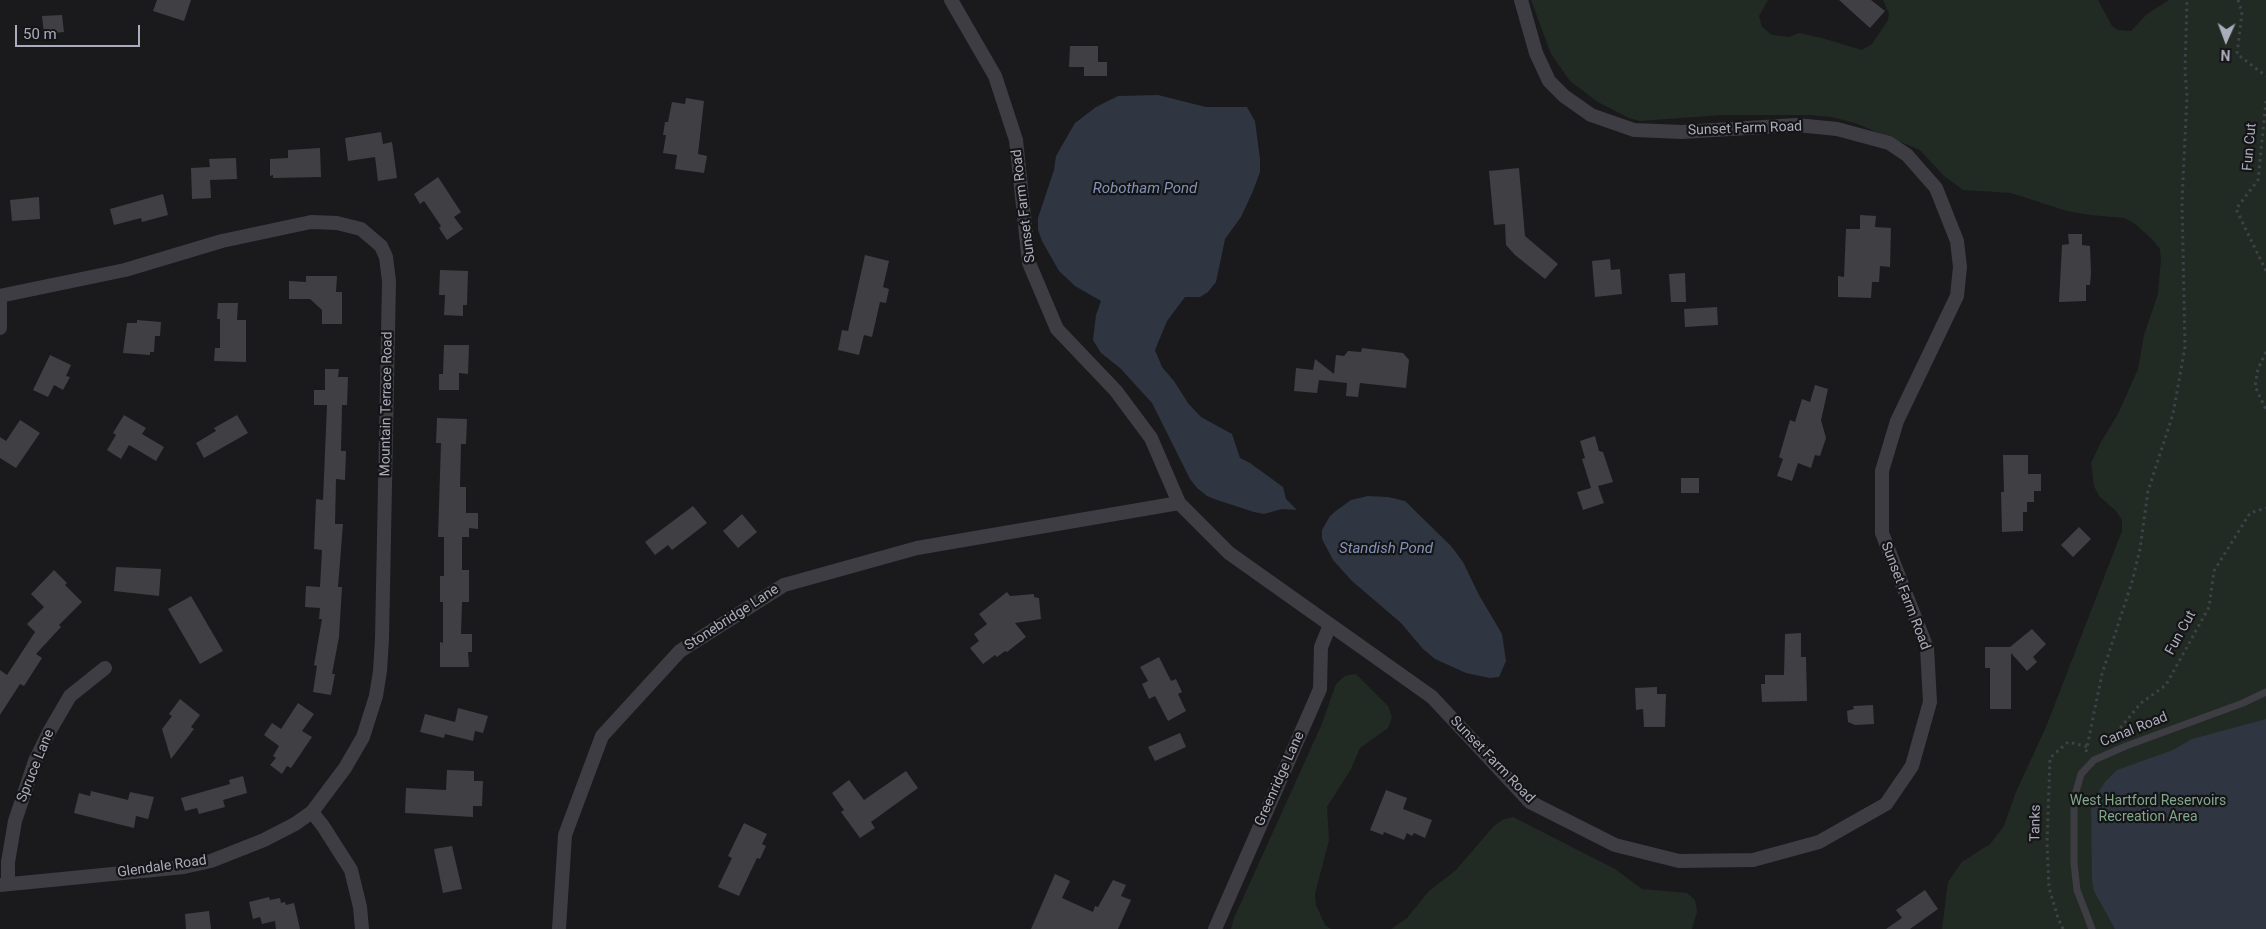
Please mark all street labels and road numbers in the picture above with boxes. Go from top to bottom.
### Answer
street label: Sunset Farm Road [1688,119,1802,139]
street label: Fun Cut [2240,122,2260,172]
street label: Sunset Farm Road [1009,148,1039,264]
street label: Mountain Terrace Road [377,331,397,477]
street label: Sunset Farm Road [1877,540,1933,652]
street label: Stonebridge Lane [682,581,782,655]
street label: Fun Cut [2162,608,2200,658]
street label: Canal Road [2098,709,2170,751]
street label: Sunset Farm Road [1446,713,1538,807]
street label: Spruce Lane [14,727,58,805]
street label: Greenridge Lane [1252,729,1308,829]
street label: Tanks [2027,804,2045,842]
street label: Glendale Road [116,852,208,882]

